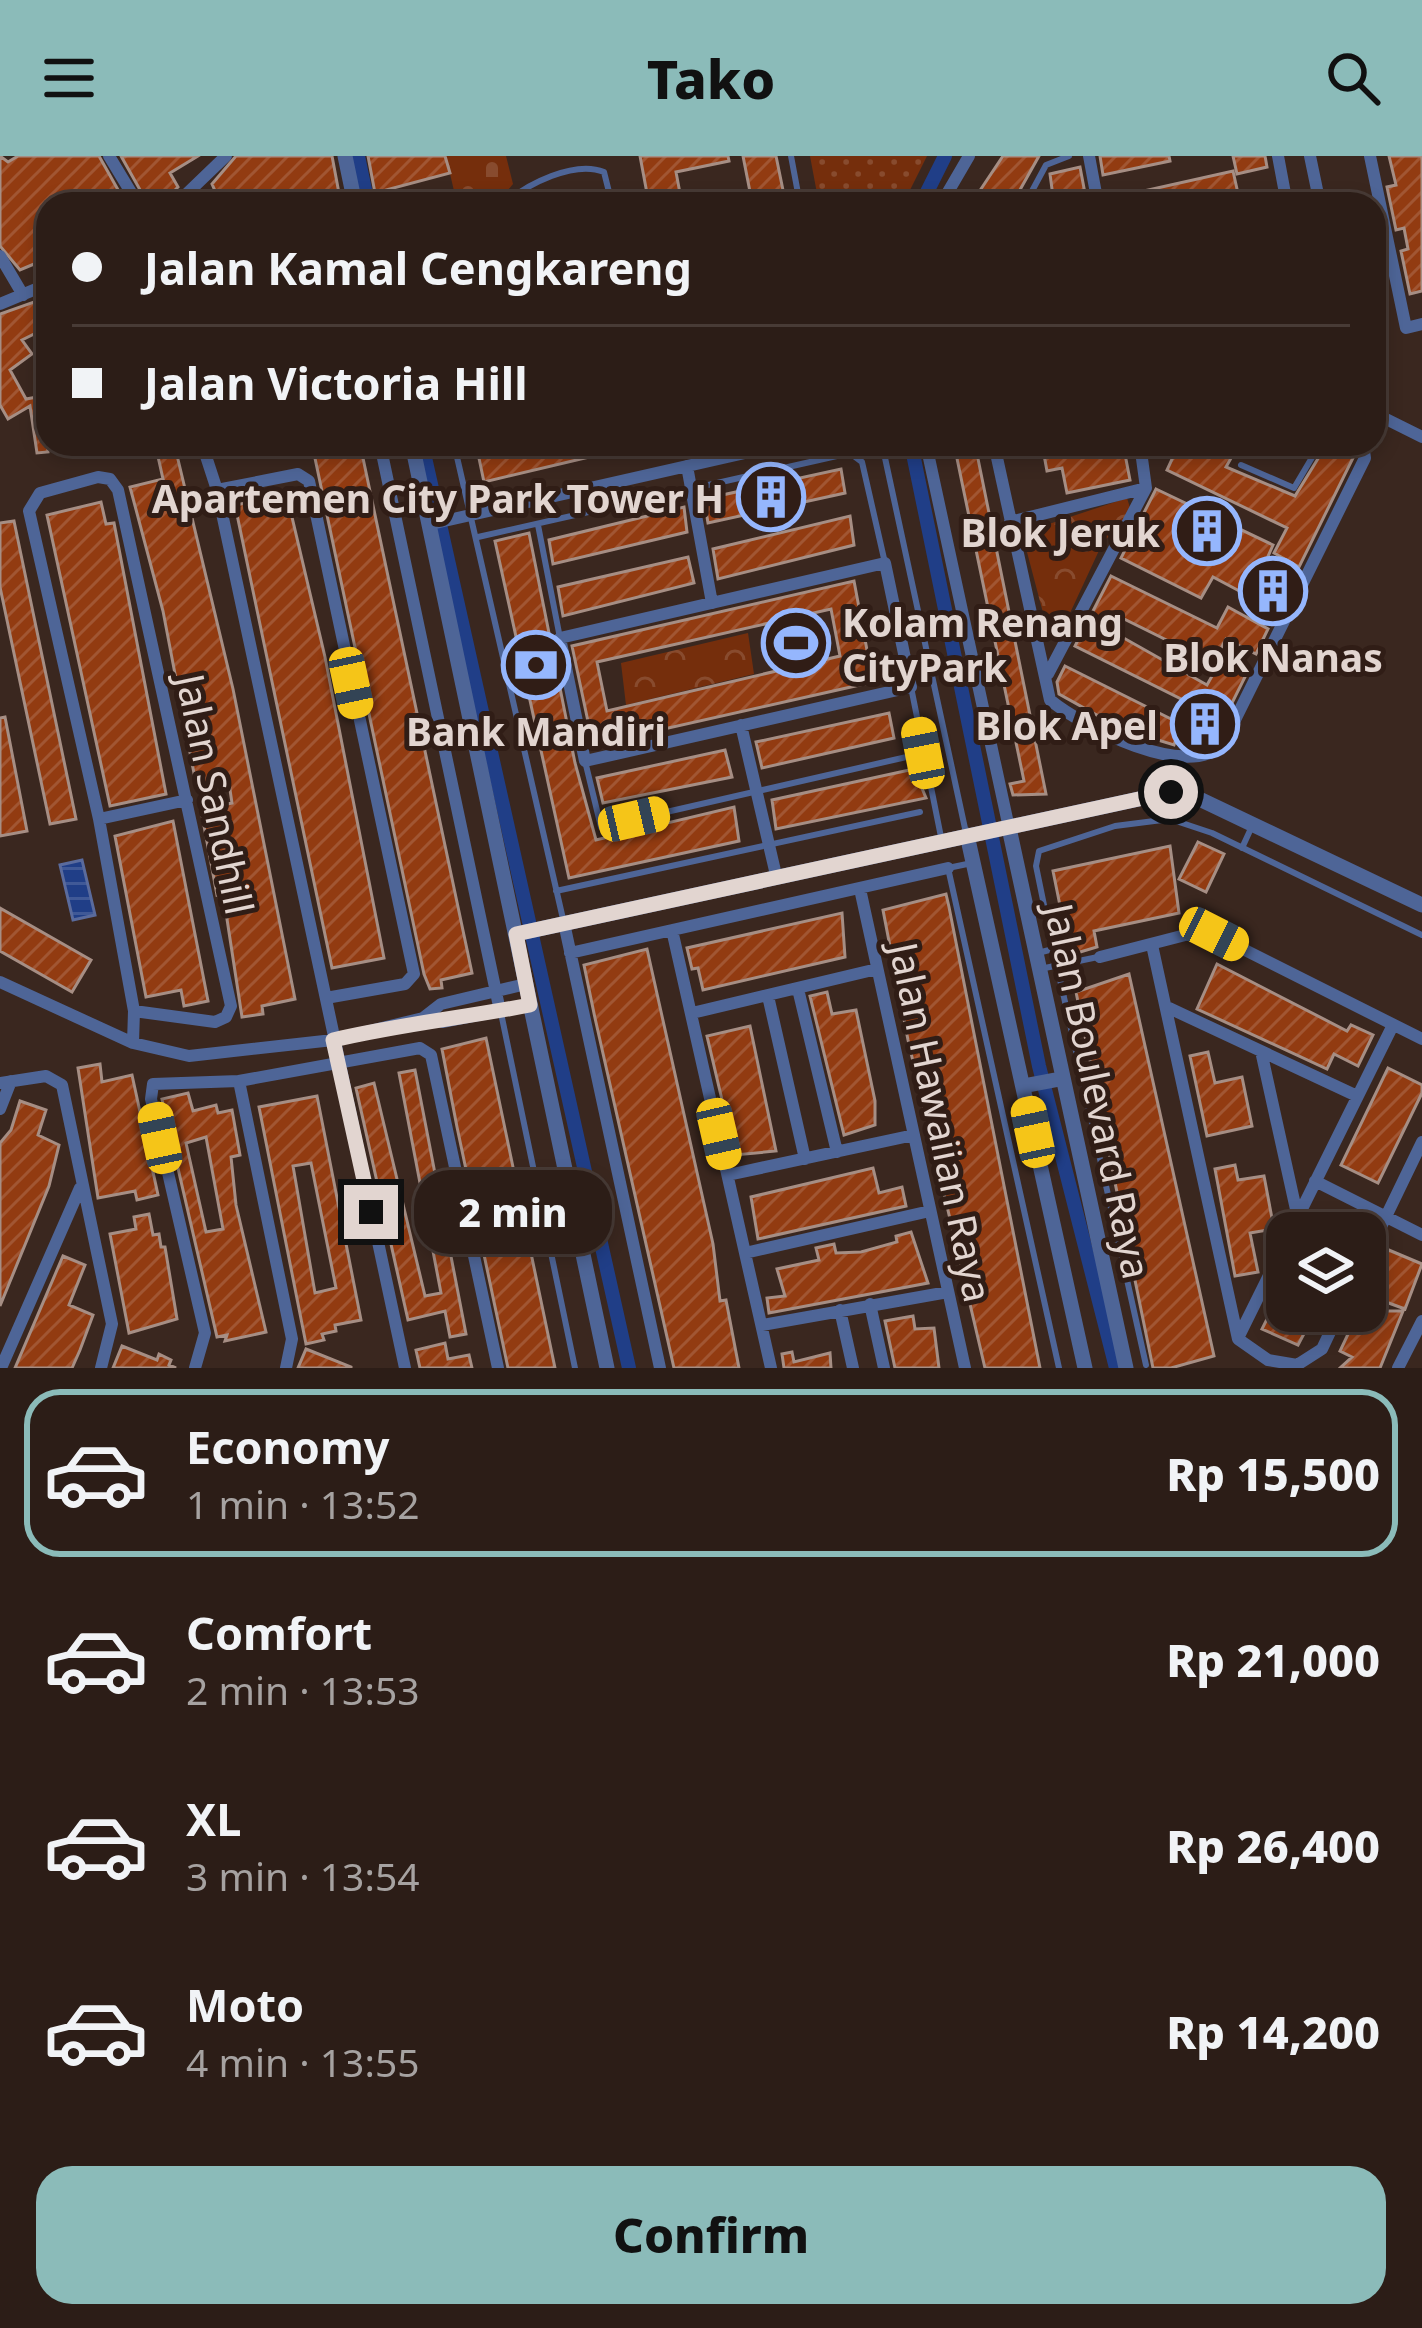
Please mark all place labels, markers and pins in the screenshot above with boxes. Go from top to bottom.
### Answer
building icon: Apartemen City Park Tower H [736,462,806,532]
place label: Apartemen City Park Tower H [152,471,724,524]
building icon: Blok Jeruk [1172,496,1242,566]
place label: Blok Jeruk [961,505,1161,558]
building icon: Blok Nanas [1238,556,1308,626]
place label: Kolam Renang CityPark [842,595,1123,693]
sports icon: Kolam Renang CityPark [761,608,831,678]
bank icon: Bank Mandiri [501,630,571,700]
place label: Blok Nanas [1163,630,1383,683]
building icon: Blok Apel [1170,689,1240,759]
place label: Blok Apel [975,698,1158,751]
place label: Bank Mandiri [406,704,666,757]

